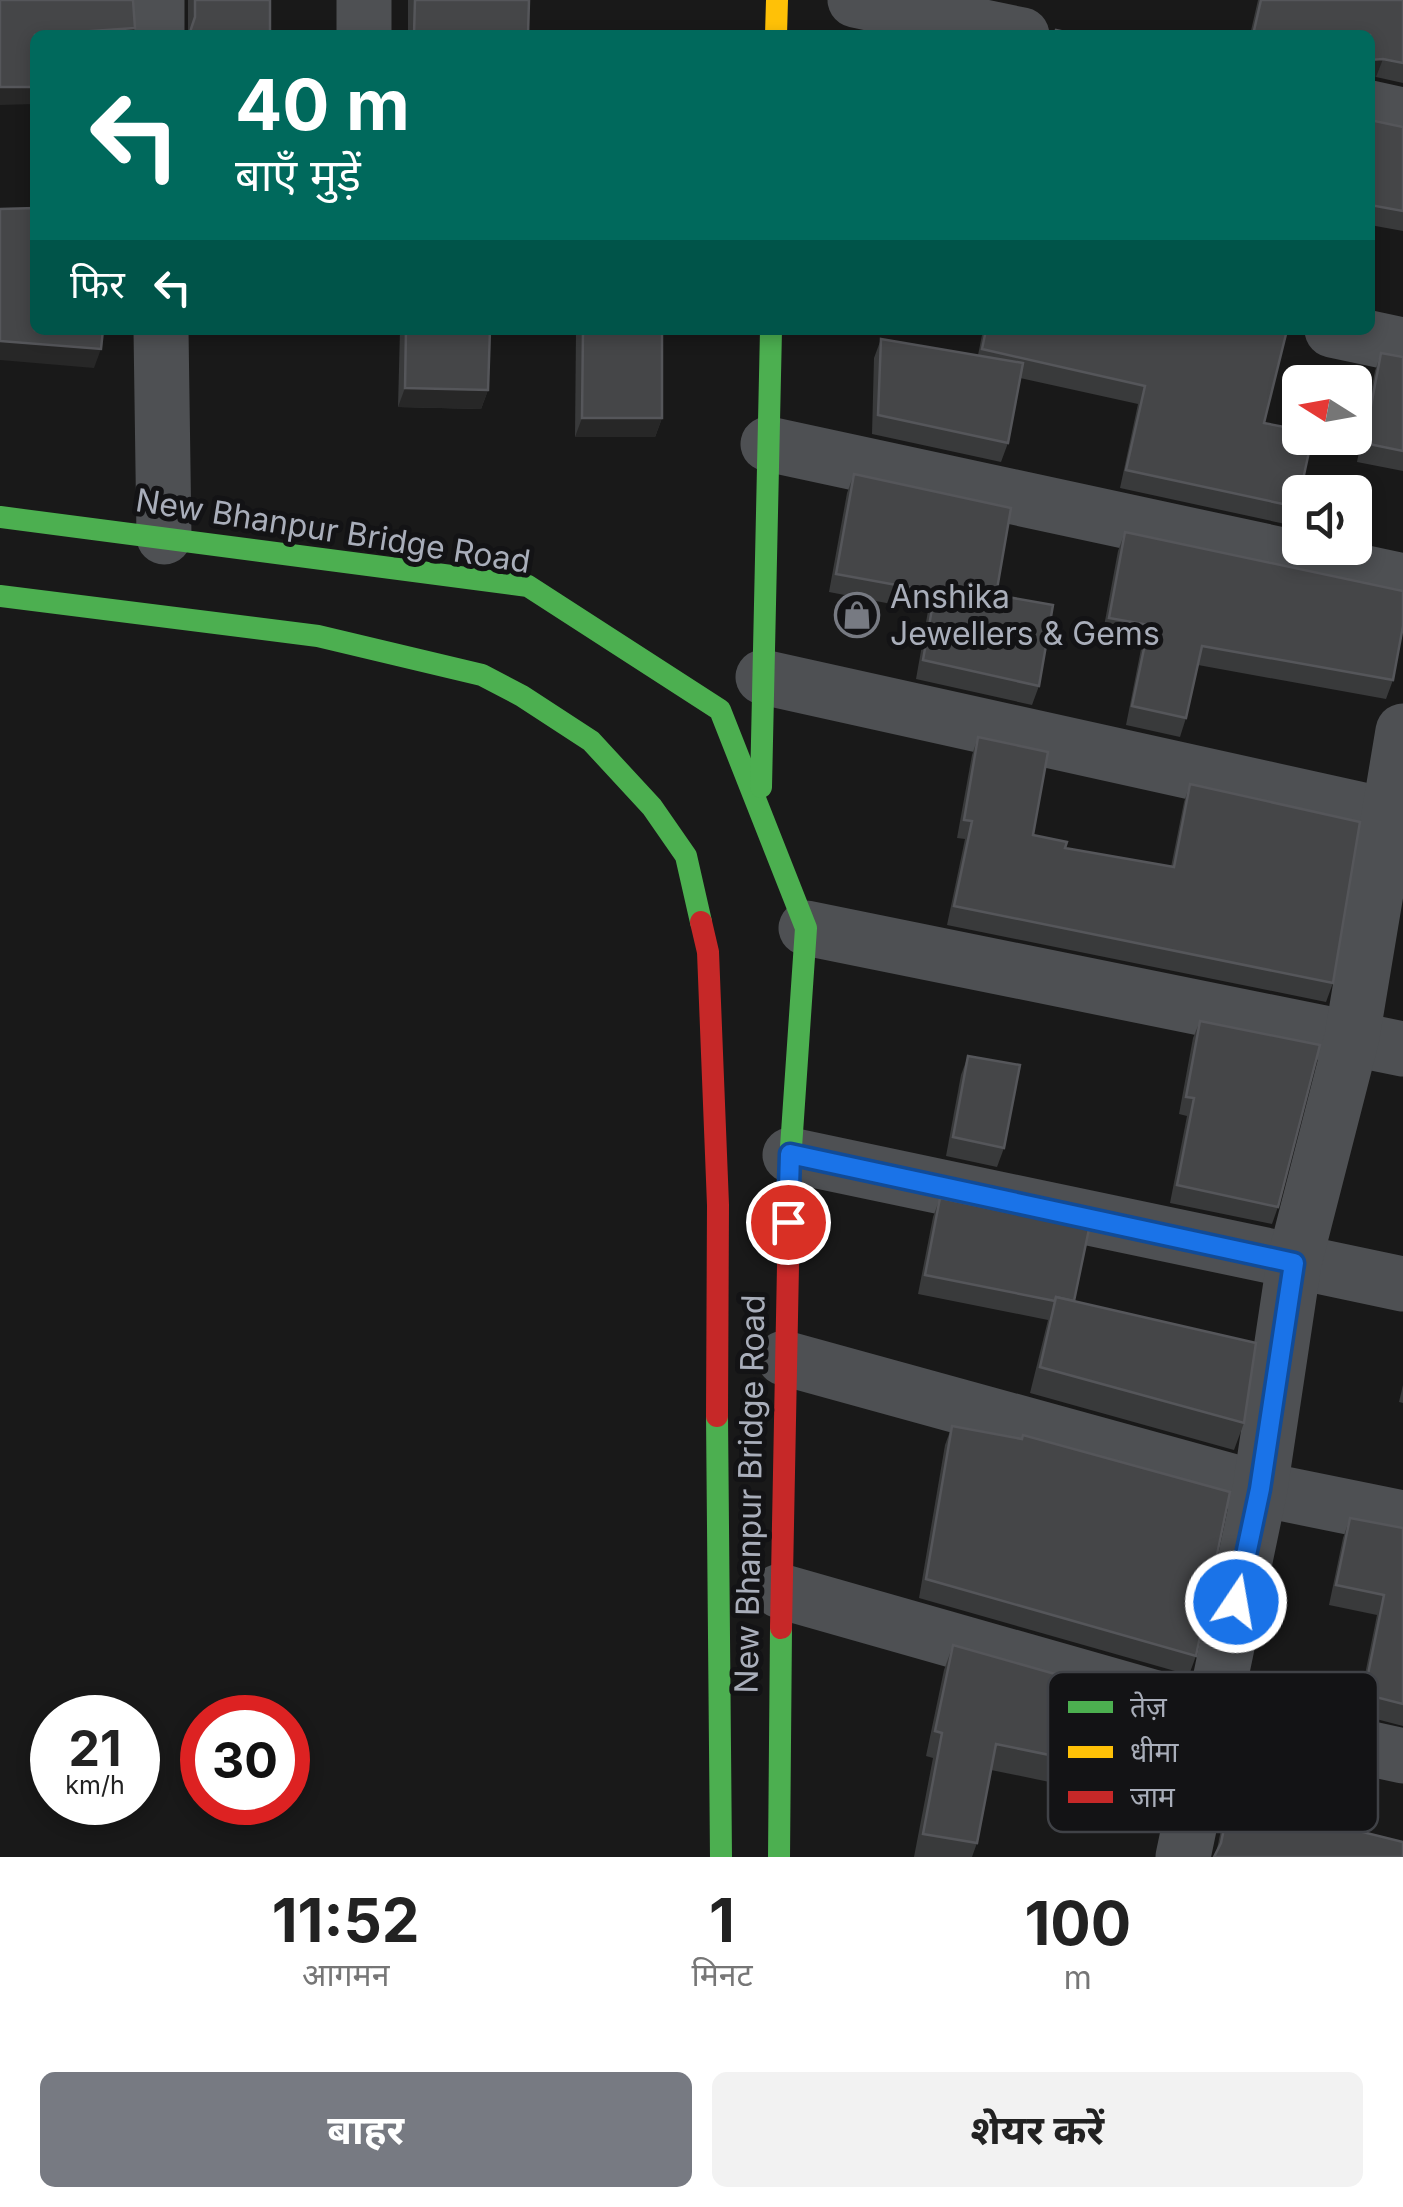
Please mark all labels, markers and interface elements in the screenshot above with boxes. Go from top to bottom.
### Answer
text: 40 m [235,62,410,147]
icon: left [70,70,200,200]
text: बाएँ मुड़ें [235,147,361,202]
icon: left [145,260,200,315]
text: फिर [70,261,125,307]
north arrow [1282,365,1372,455]
map controls [1282,365,1372,565]
button: sound [1282,475,1372,565]
street label: New Bhanpur Bridge Road [133,480,533,581]
place label: Anshika Jewellers & Gems [890,577,1160,653]
shop icon: Anshika Jewellers & Gems [834,592,880,638]
pin [746,1180,831,1265]
icon: arrive [761,1195,816,1250]
street label: New Bhanpur Bridge Road [727,1294,772,1694]
position arrow [1184,1550,1288,1654]
legend [1048,1672,1378,1832]
text: तेज़ [1130,1690,1168,1724]
speed limit sign: 30 [180,1695,310,1825]
text: 21 [68,1718,122,1778]
text: धीमा [1130,1735,1179,1769]
text: km/h [65,1770,125,1800]
text: जाम [1130,1780,1176,1814]
text: 11:52 [272,1884,420,1956]
text: 1 [709,1884,735,1956]
text: 100 [1024,1887,1131,1959]
text: आगमन [302,1955,390,1994]
text: मिनट [691,1955,753,1994]
text: m [1064,1958,1092,1997]
button: बाहर [40,2072,692,2187]
button: शेयर करें [712,2072,1363,2187]

